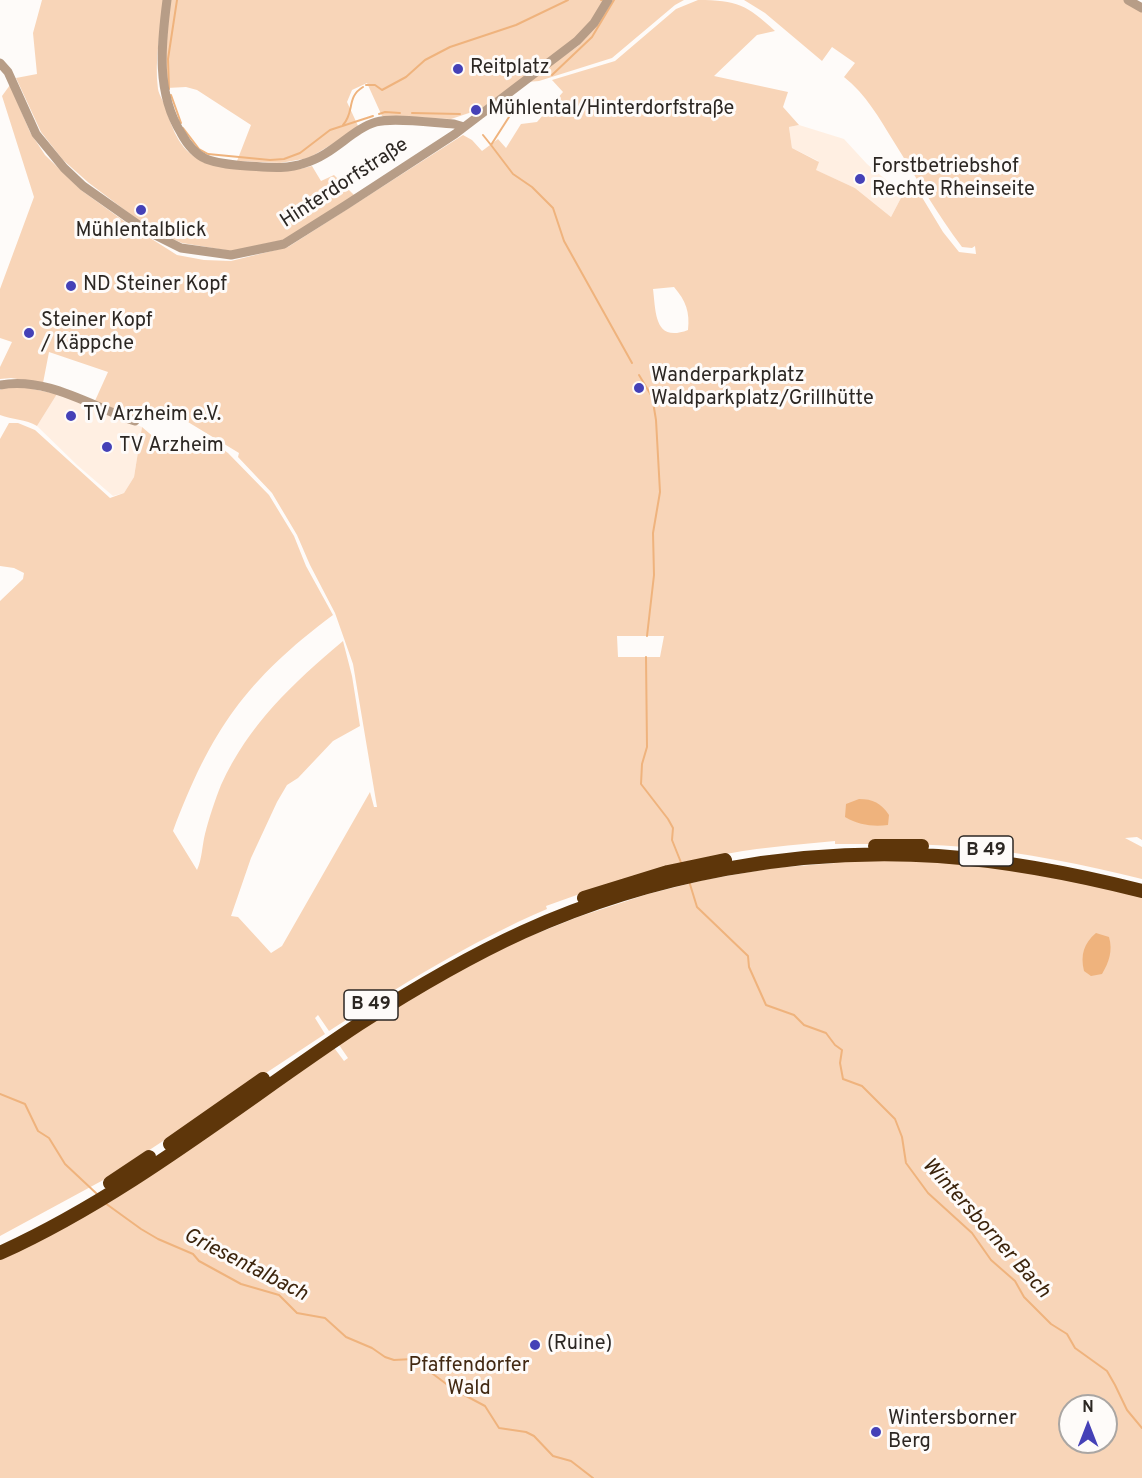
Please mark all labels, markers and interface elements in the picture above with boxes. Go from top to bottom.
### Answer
place label: Reitplatz [470,57,550,81]
marker: Reitplatz [451,62,465,76]
place label: Mühlental/Hinterdorfstraße [488,98,734,122]
marker: Mühlental/Hinterdorfstraße [469,103,483,117]
street label: Hinterdorfstraße [277,134,413,234]
place label: Forstbetriebshof Rechte Rheinseite [872,156,1035,203]
marker: Forstbetriebshof Rechte Rheinseite [853,172,867,186]
marker: Mühlentalblick [134,203,148,217]
place label: Mühlentalblick [75,220,207,244]
place label: ND Steiner Kopf [83,274,227,298]
marker: ND Steiner Kopf [64,279,78,293]
place label: Steiner Kopf / Käppche [41,310,153,357]
marker: Steiner Kopf / Käppche [22,326,36,340]
place label: Wanderparkplatz Waldparkplatz/Grillhütte [651,365,874,412]
marker: Wanderparkplatz Waldparkplatz/Grillhütte [632,381,646,395]
place label: TV Arzheim e.V. [83,404,221,428]
marker: TV Arzheim e.V. [64,409,78,423]
place label: TV Arzheim [119,435,224,459]
marker: TV Arzheim [100,440,114,454]
road number: B 49 [959,836,1013,866]
road number: B 49 [344,990,398,1020]
water label: Wintersborner Bach [915,1154,1055,1304]
water label: Griesentalbach [179,1224,311,1308]
place label: (Ruine) [547,1333,612,1357]
marker: (Ruine) [528,1338,542,1352]
park label: Pfaffendorfer Wald [409,1355,529,1402]
north arrow [1058,1394,1118,1454]
text: N [1082,1398,1094,1418]
place label: Wintersborner Berg [888,1408,1017,1455]
marker: Wintersborner Berg [869,1425,883,1439]

